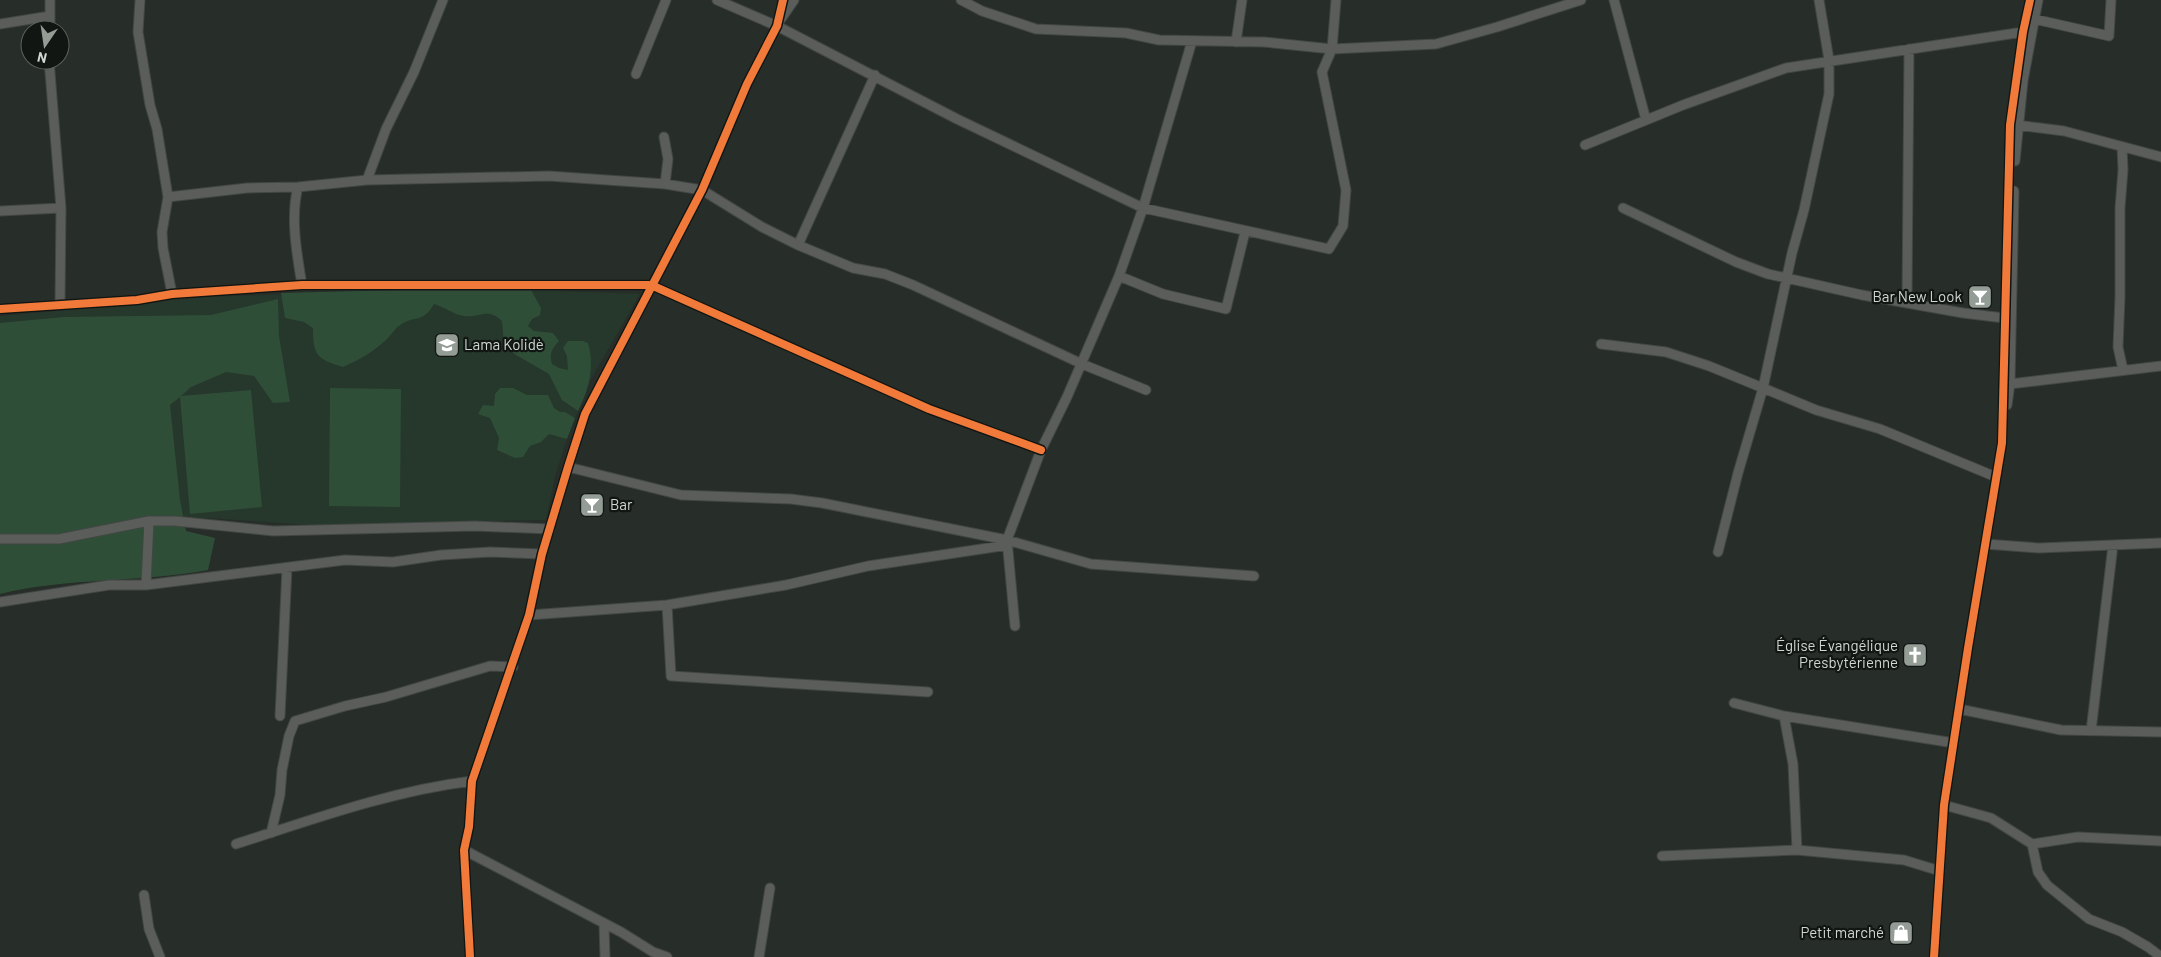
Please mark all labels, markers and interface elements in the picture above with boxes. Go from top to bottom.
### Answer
north arrow [20,20,70,70]
text: N [36,49,48,67]
bar icon: Bar New Look [1967,284,1993,310]
place label: Bar New Look [1872,287,1962,305]
school or university icon: Lama Kolidè [434,332,460,358]
place label: Lama Kolidè [464,335,544,353]
bar icon: Bar [579,492,605,518]
place label: Bar [610,495,633,513]
place label: Église Évangélique Presbytérienne [1776,636,1898,671]
church icon: Église Évangélique Presbytérienne [1902,642,1928,668]
shop icon: Petit marché [1888,920,1914,946]
place label: Petit marché [1801,923,1884,941]

